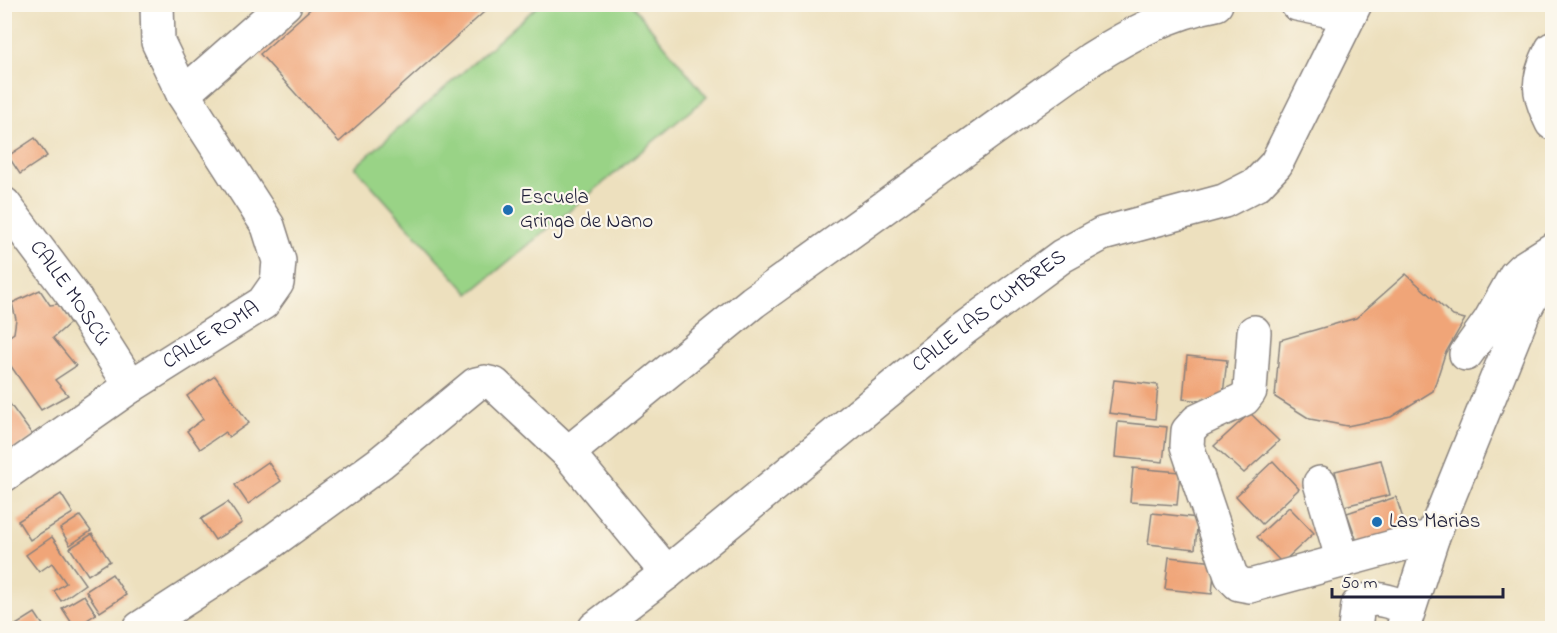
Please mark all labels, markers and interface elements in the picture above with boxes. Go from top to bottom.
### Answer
place label: Escuela Gringa de Nano [520,183,653,239]
marker: Escuela Gringa de Nano [501,203,515,217]
street label: CALLE MOSCÚ [22,235,117,352]
street label: CALLE LAS CUMBRES [906,243,1073,380]
street label: CALLE ROMA [157,294,266,377]
place label: Las Marias [1389,507,1480,537]
marker: Las Marias [1370,515,1384,529]
scale bar [1332,561,1503,599]
text: 50 m [1341,571,1378,597]

